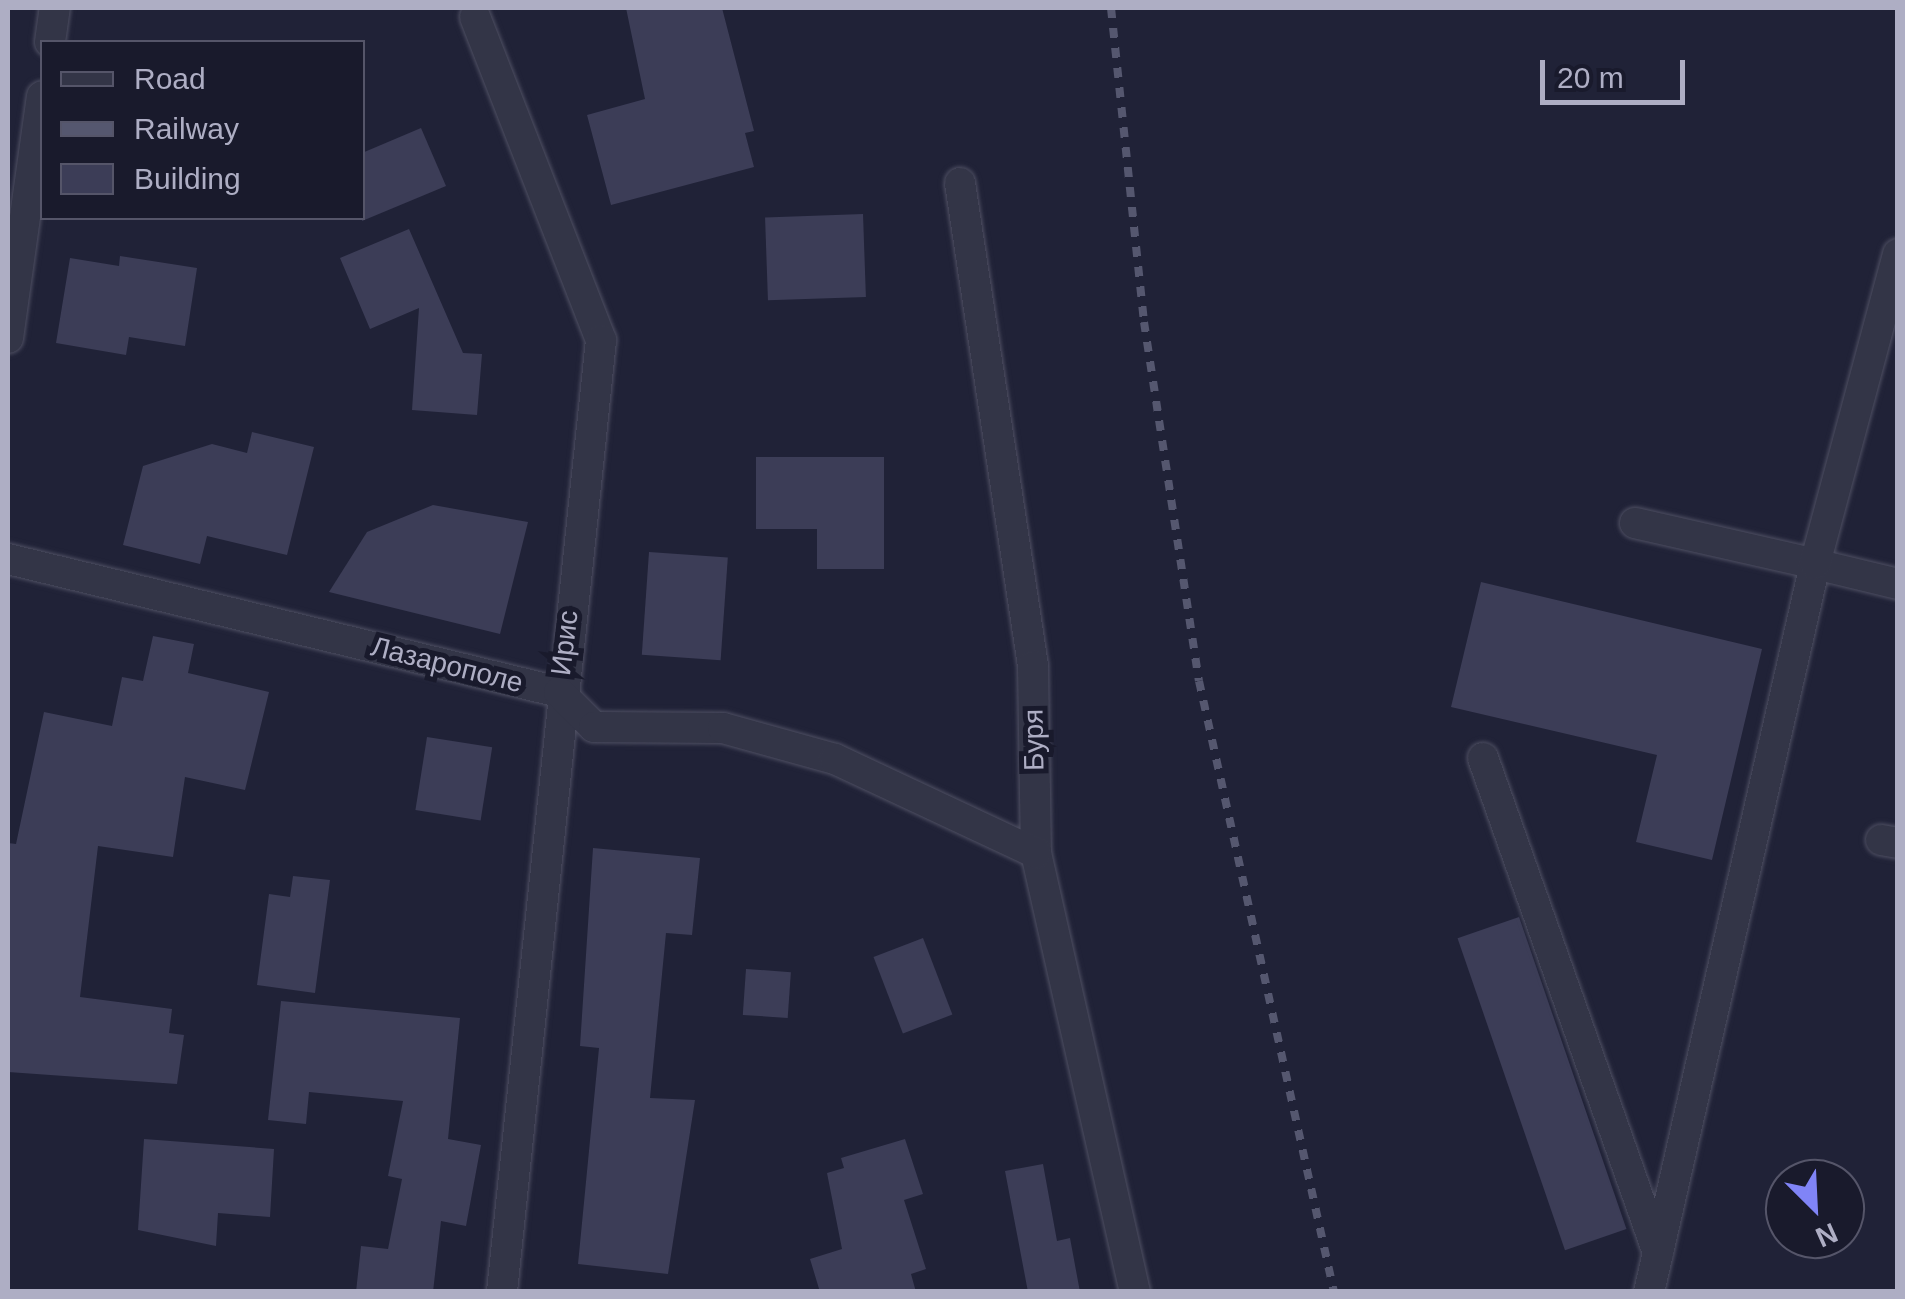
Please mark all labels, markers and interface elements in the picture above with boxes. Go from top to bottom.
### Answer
legend [40,40,365,220]
scale bar [1545,40,1690,102]
text: 20 m [1557,61,1624,94]
text: Road [134,62,206,95]
text: Railway [134,112,239,145]
text: Building [134,162,241,195]
street label: Ирис [544,609,586,677]
street label: Лазарополе [368,630,526,700]
street label: Буря [1017,709,1051,771]
north arrow [1765,1159,1865,1259]
text: N [1811,1217,1842,1253]

